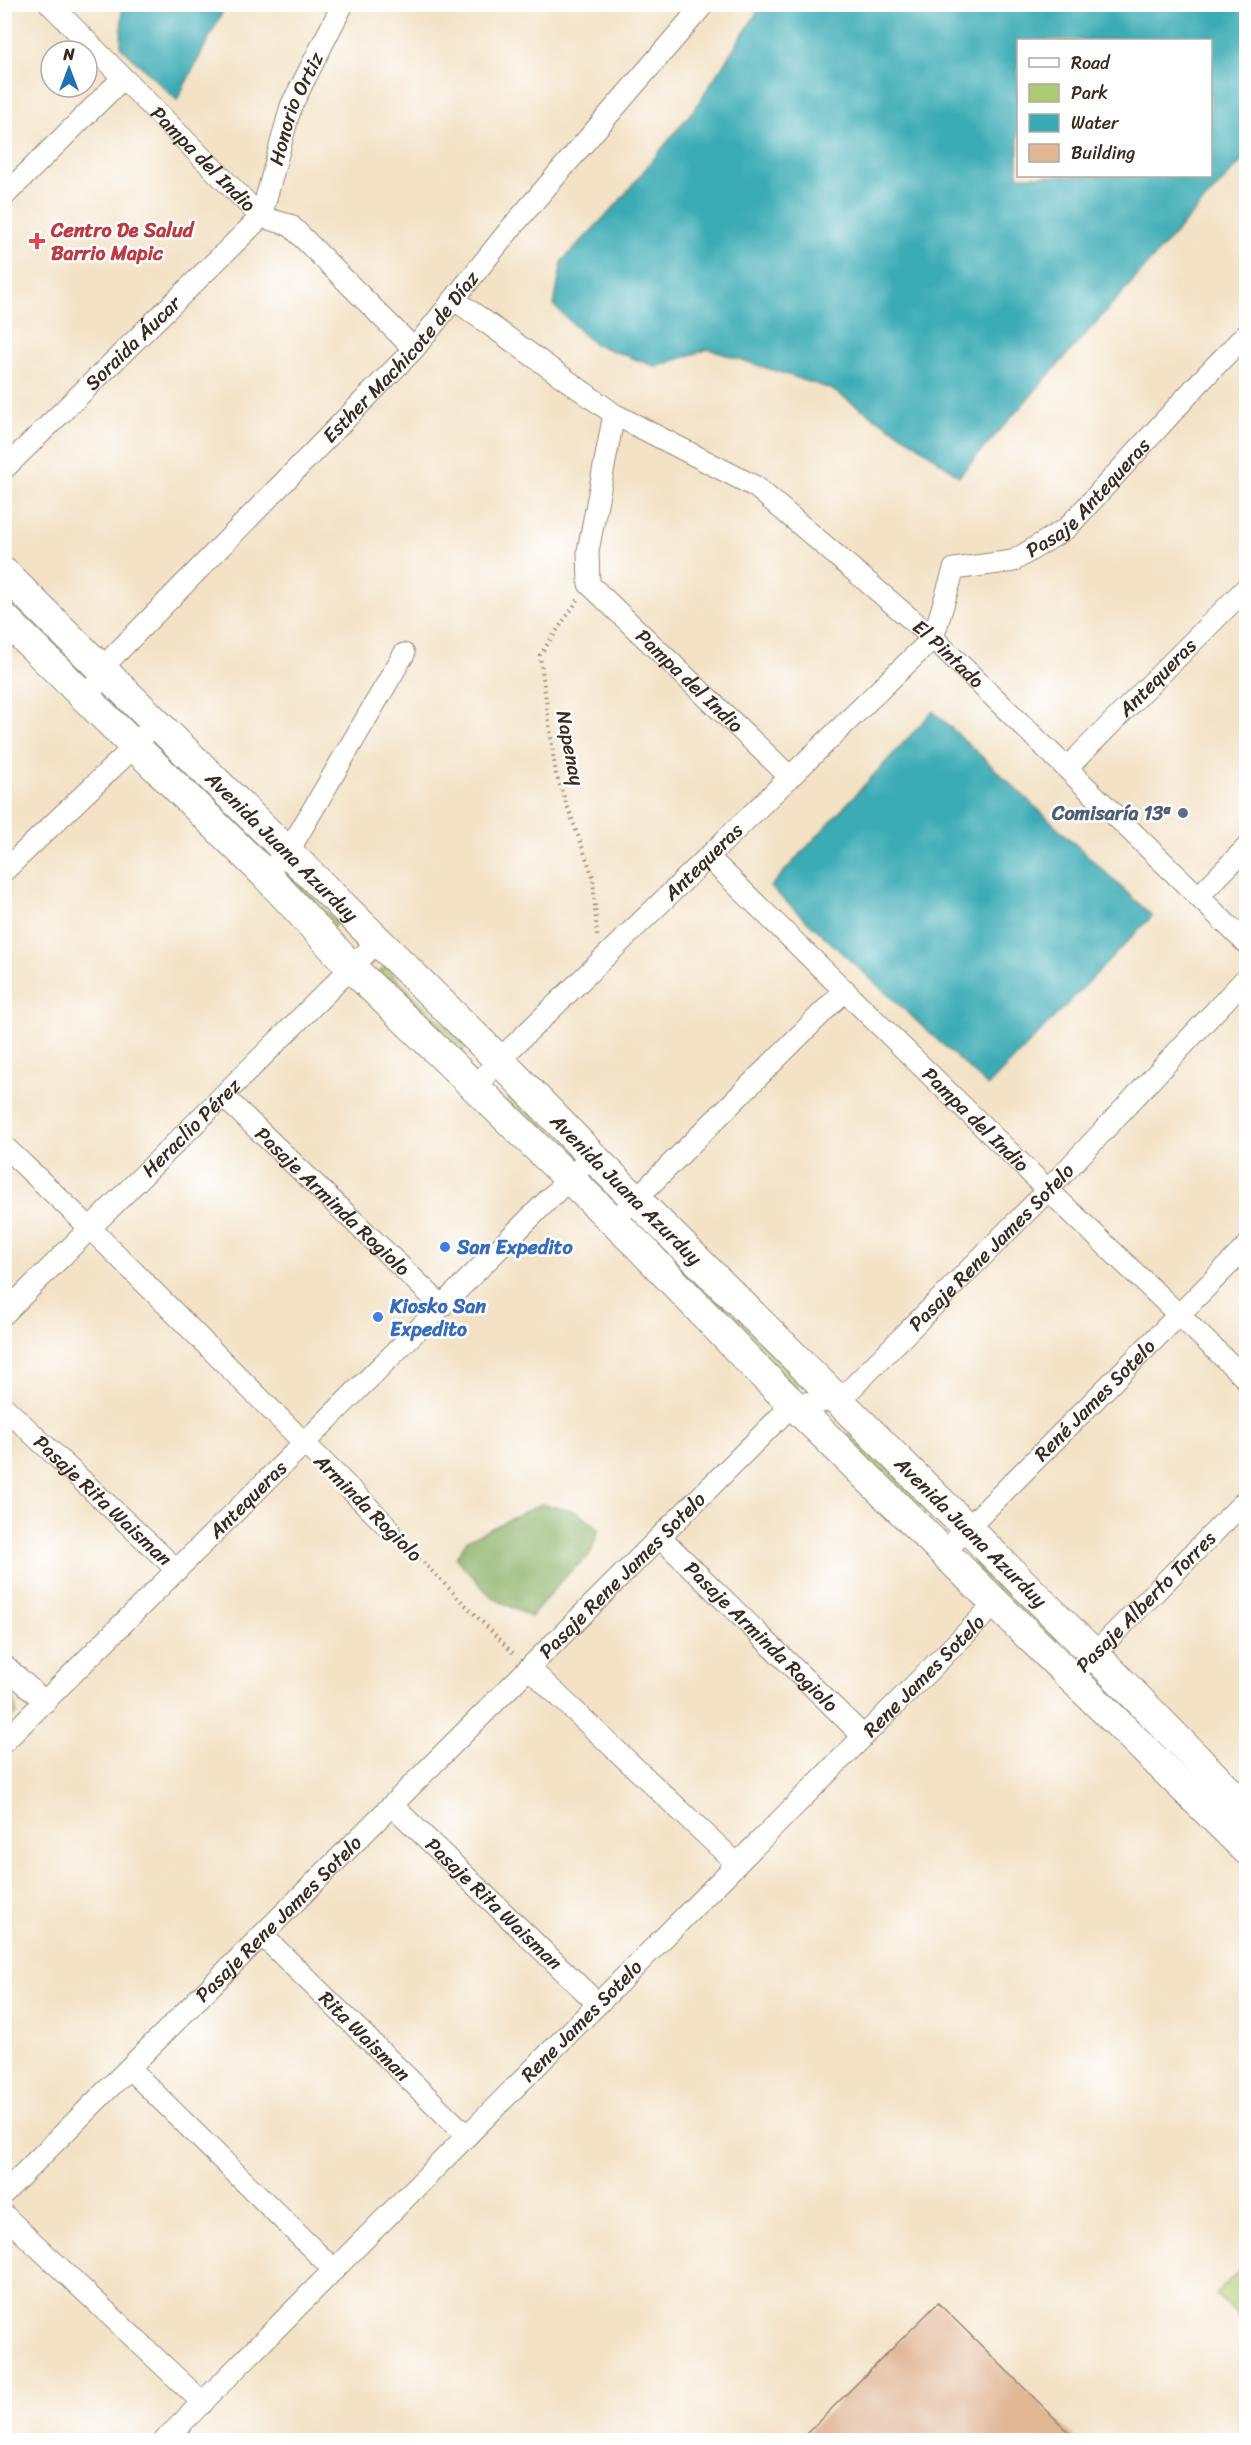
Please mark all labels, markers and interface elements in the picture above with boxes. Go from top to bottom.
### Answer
north arrow [39,39,99,99]
legend [1017,39,1212,177]
text: N [62,40,75,69]
street label: Honorio Ortiz [258,45,333,169]
text: Road [1071,47,1111,79]
text: Park [1071,77,1108,109]
street label: Pampa del Indio [142,97,265,221]
text: Water [1071,107,1120,139]
text: Building [1071,137,1135,169]
place label: Centro De Salud Barrio Mapic [50,213,195,271]
marker: Centro De Salud Barrio Mapic [28,232,46,250]
street label: Esther Machicote de Díaz [313,262,488,451]
street label: Soraida Áucar [76,286,190,399]
street label: Pasaje Antequeras [1019,429,1159,567]
street label: El Pintado [905,610,993,697]
street label: Pampa del Indio [627,620,752,742]
street label: Antequeras [1109,629,1206,726]
street label: Napenay [546,707,595,789]
street label: Avenida Juana Azurduy [196,762,368,931]
place label: Comisaría 13ª [1051,796,1171,831]
marker: Comisaría 13ª [1176,806,1190,820]
street label: Antequeras [654,813,752,910]
street label: Pampa del Indio [914,1058,1038,1181]
street label: Heraclio Pérez [133,1069,250,1186]
street label: Avenida Juana Azurduy [541,1104,711,1275]
street label: Pasaje Arminda Rogiolo [247,1118,419,1285]
street label: Pasaje Rene James Sotelo [900,1155,1083,1340]
place label: San Expedito [456,1230,574,1265]
marker: San Expedito [438,1240,452,1254]
place label: Kiosko San Expedito [389,1289,486,1347]
marker: Kiosko San Expedito [371,1310,385,1324]
street label: René James Sotelo [1025,1330,1164,1470]
street label: Pasaje Rita Waisman [25,1426,181,1575]
street label: Arminda Rogiolo [305,1445,431,1571]
street label: Avenida Juana Azurduy [886,1447,1056,1617]
street label: Antequeras [199,1451,296,1548]
street label: Pasaje Rene James Sotelo [530,1483,714,1667]
street label: Pasaje Alberto Torres [1067,1522,1225,1681]
street label: Pasaje Arminda Rogiolo [676,1552,847,1721]
street label: Rene James Sotelo [854,1606,993,1746]
street label: Pasaje Rene James Sotelo [186,1827,370,2011]
street label: Pasaje Rita Waisman [417,1828,571,1979]
street label: Rene James Sotelo [512,1951,651,2091]
street label: Rita Waisman [310,1982,419,2090]

